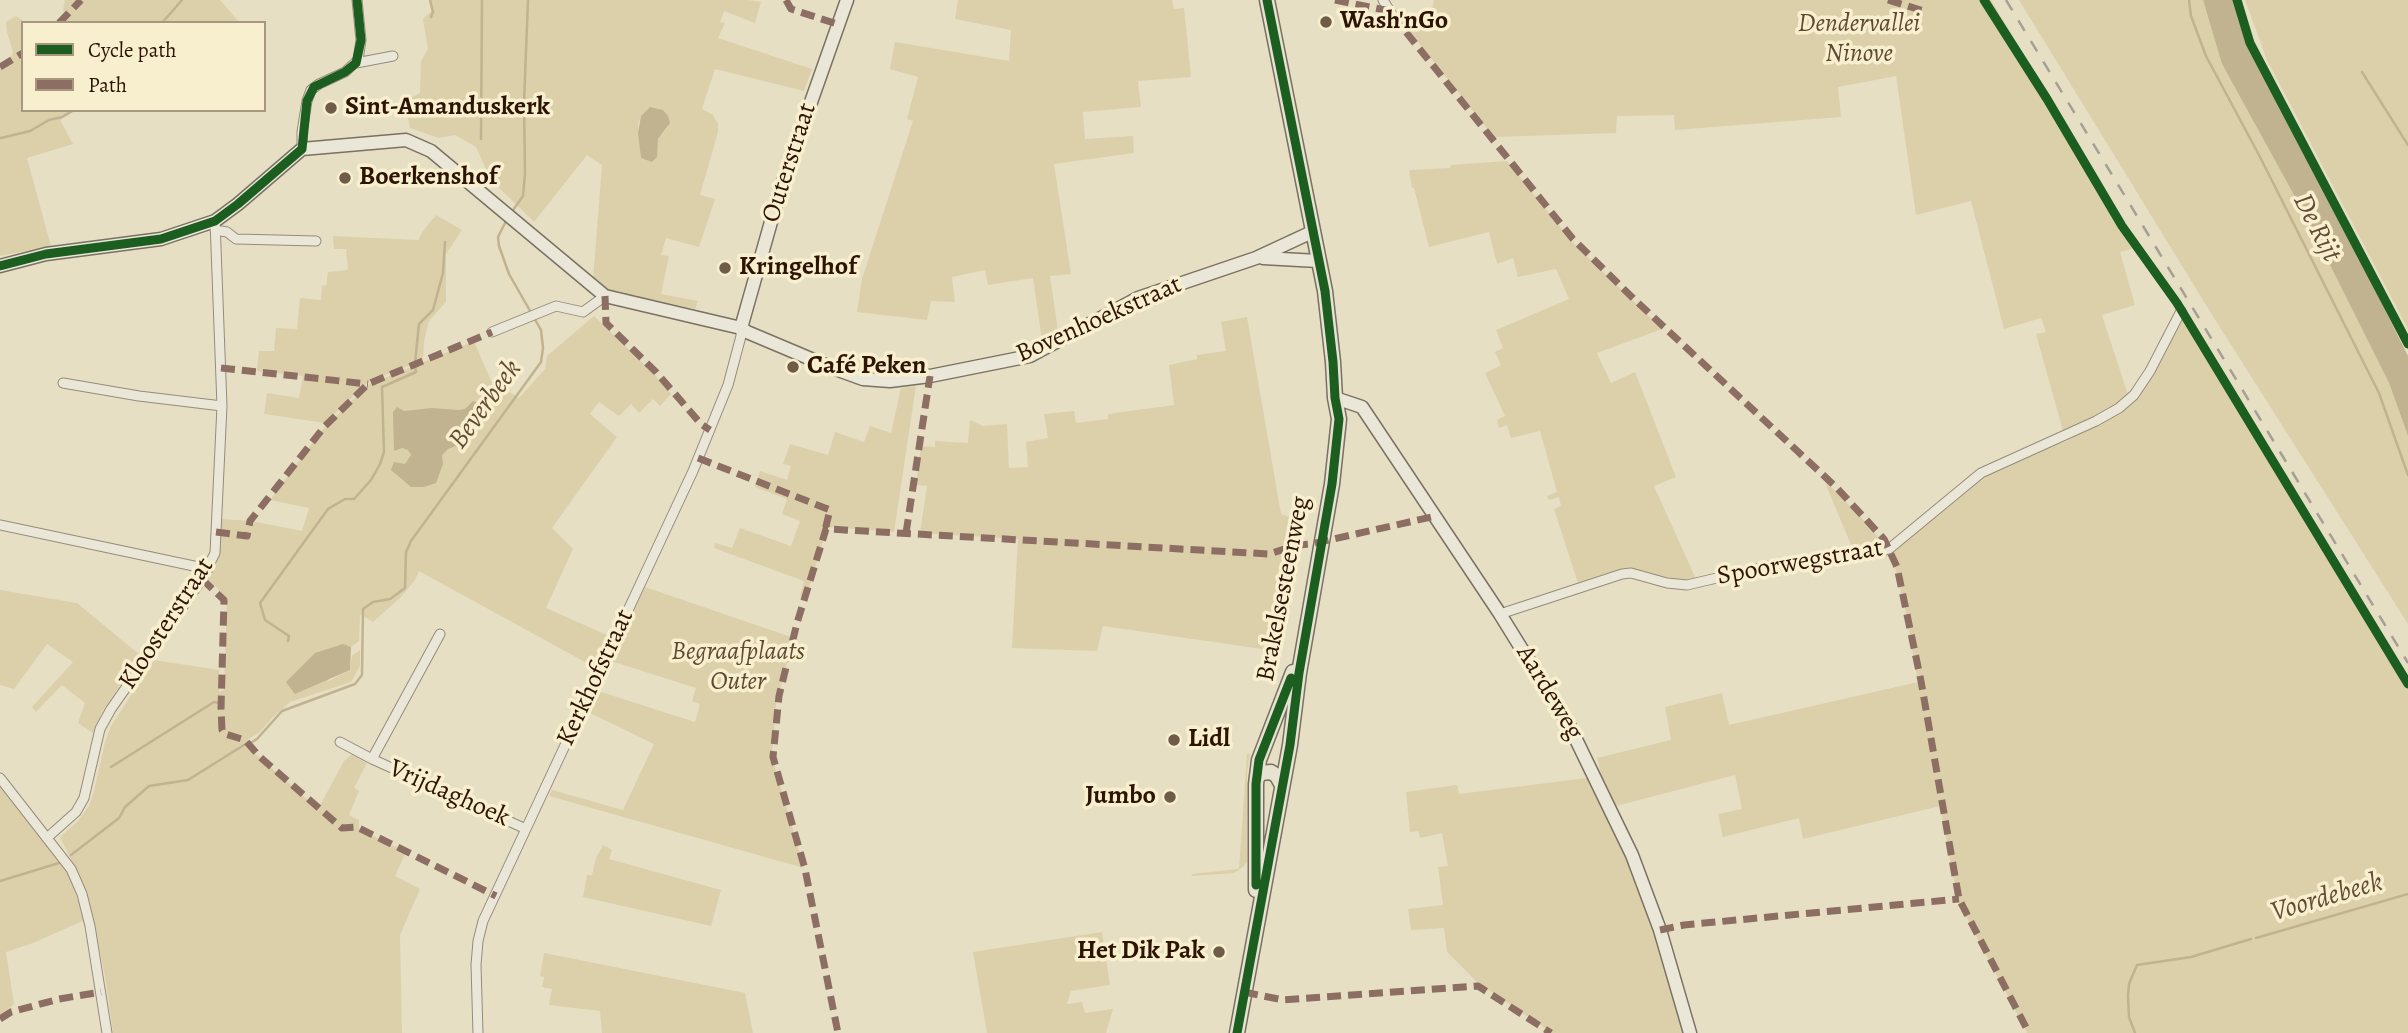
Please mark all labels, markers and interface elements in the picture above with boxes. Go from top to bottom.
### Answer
place label: Wash'nGo [1340,6,1448,38]
park label: Dendervallei Ninove [1798,9,1920,70]
marker: Wash'nGo [1318,14,1334,30]
legend [21,21,266,112]
text: Cycle path [88,36,177,64]
text: Path [88,71,127,99]
place label: Sint-Amanduskerk [345,92,550,124]
street label: Outerstraat [756,99,824,227]
marker: Sint-Amanduskerk [323,100,339,116]
place label: Boerkenshof [359,162,498,194]
marker: Boerkenshof [337,170,353,186]
water label: De Rijt [2285,188,2347,268]
place label: Kringelhof [739,252,857,284]
marker: Kringelhof [717,260,733,276]
street label: Bovenhoekstraat [1011,270,1187,370]
place label: Café Peken [807,351,926,383]
water label: Beverbeek [442,354,530,456]
marker: Café Peken [785,359,801,375]
street label: Brakelsesteenweg [1251,494,1317,684]
street label: Spoorwegstraat [1715,533,1885,593]
street label: Kloosterstraat [113,552,221,696]
street label: Kerkhofstraat [551,605,641,751]
park label: Begraafplaats Outer [671,637,805,698]
street label: Aardeweg [1509,640,1589,746]
place label: Lidl [1188,724,1230,756]
marker: Lidl [1166,732,1182,748]
street label: Vrijdaghoek [384,753,514,835]
place label: Jumbo [1085,781,1156,813]
marker: Jumbo [1162,789,1178,805]
water label: Voordebeek [2267,866,2387,930]
place label: Het Dik Pak [1077,936,1205,968]
marker: Het Dik Pak [1211,944,1227,960]

